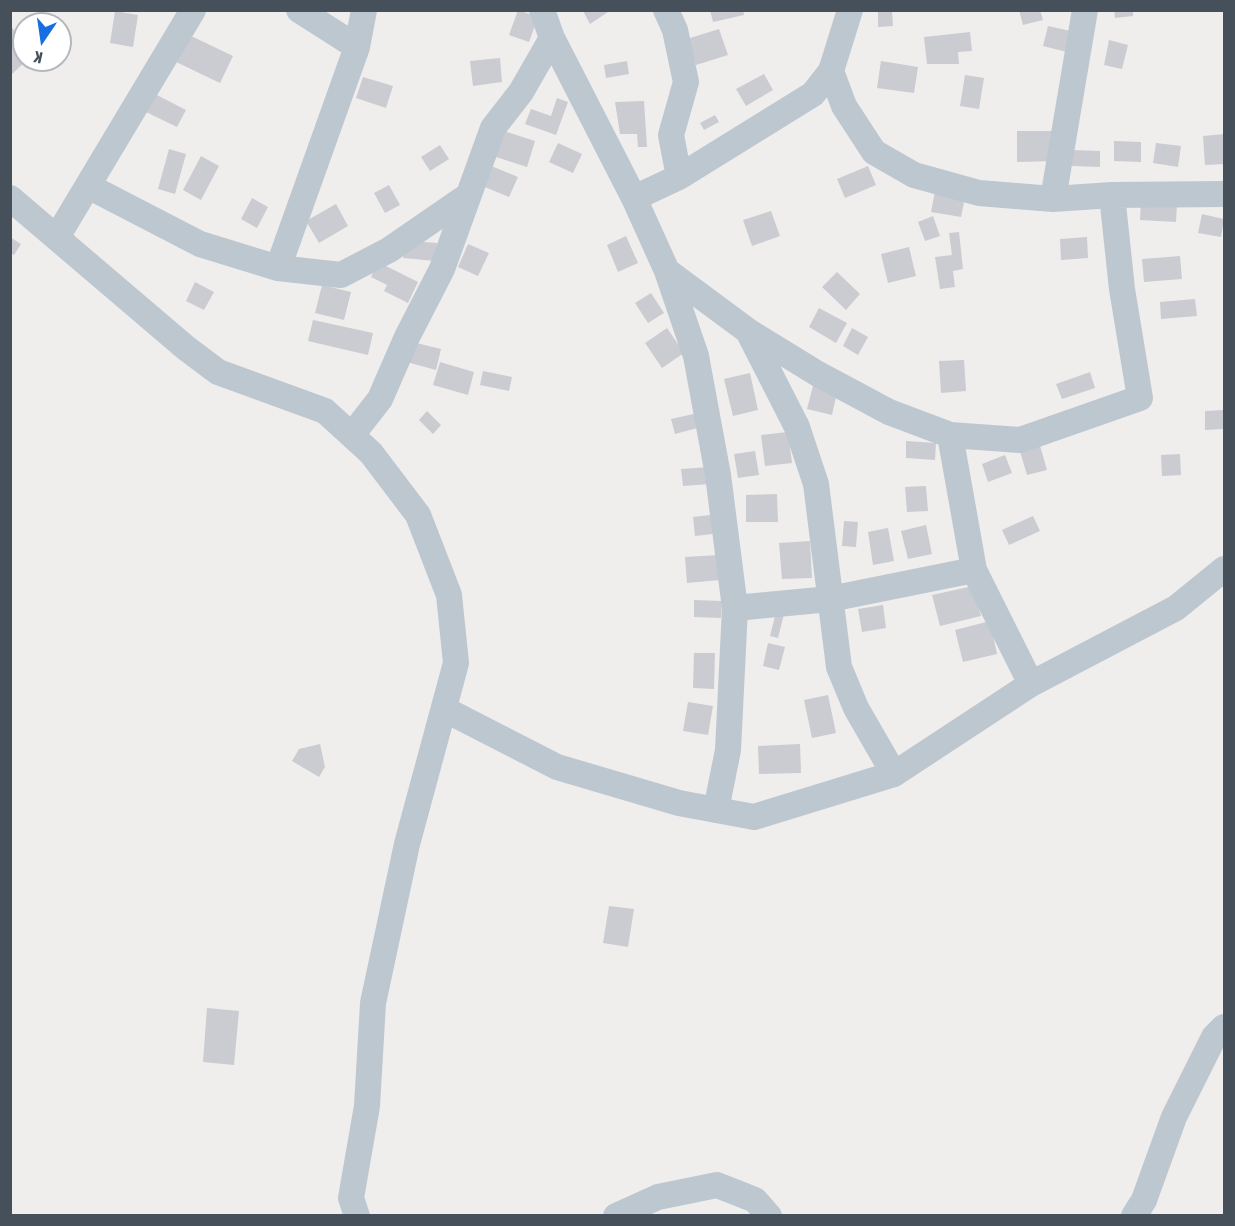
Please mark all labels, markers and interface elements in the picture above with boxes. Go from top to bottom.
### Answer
north arrow [12,12,72,72]
text: K [33,48,44,67]

